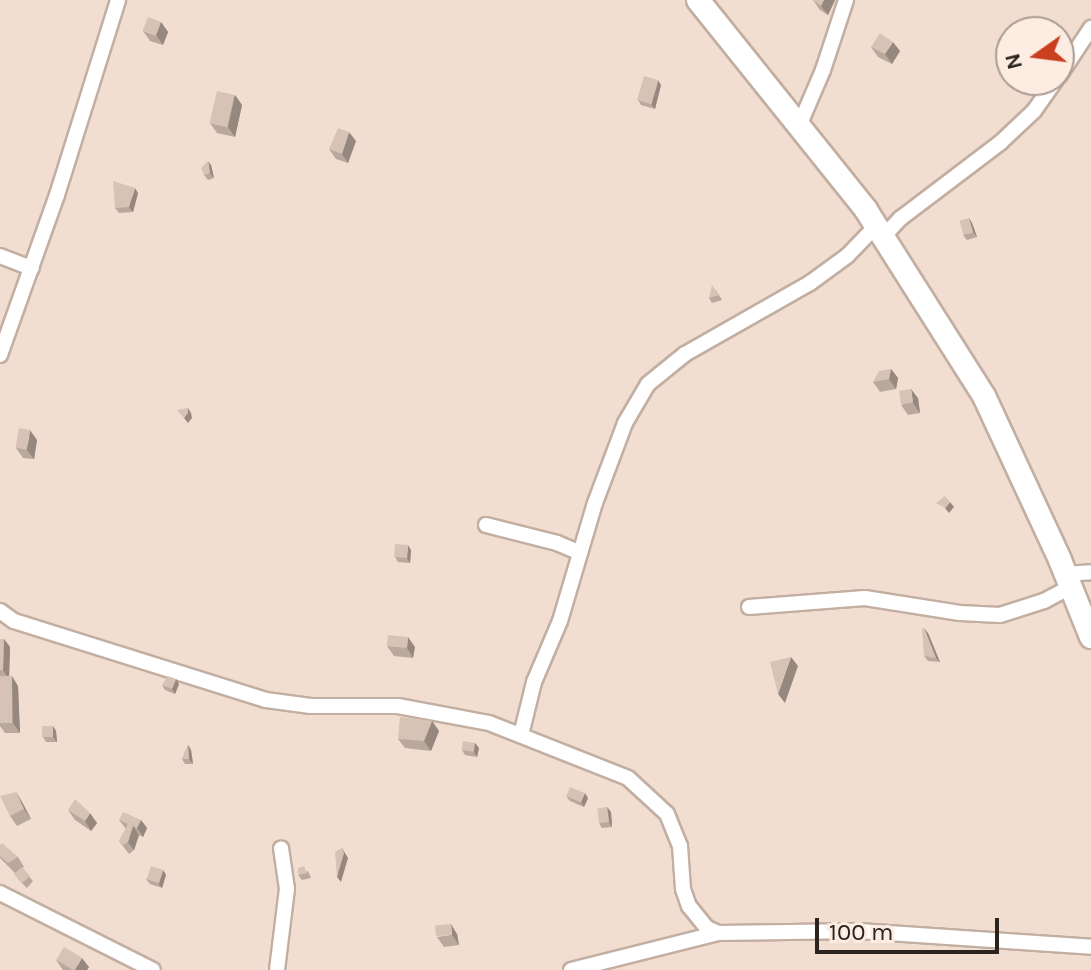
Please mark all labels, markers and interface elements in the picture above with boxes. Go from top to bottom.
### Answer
north arrow [995,16,1075,96]
text: N [999,51,1028,72]
scale bar [819,902,1003,952]
text: 100 m [829,918,894,946]

